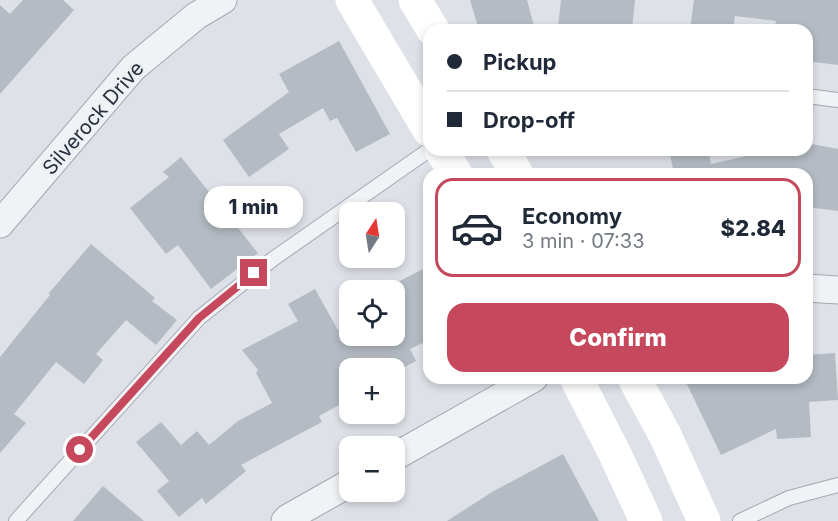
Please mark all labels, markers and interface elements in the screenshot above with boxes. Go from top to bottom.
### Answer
text: Pickup [483,49,557,75]
street label: Silverock Drive [37,57,149,179]
text: Drop-off [483,107,575,133]
callout: 1 min [204,186,304,228]
text: 1 min [228,195,279,219]
icon: car [450,201,504,255]
north arrow [339,202,405,268]
map controls [339,202,405,502]
text: Economy [522,203,622,229]
text: $2.84 [721,215,786,241]
text: 3 min · 07:33 [522,229,645,253]
route end [240,259,267,286]
button: locate [339,280,405,346]
button: Confirm [447,303,789,372]
button: + [339,358,405,424]
route start [66,436,93,463]
button: − [339,436,405,502]

